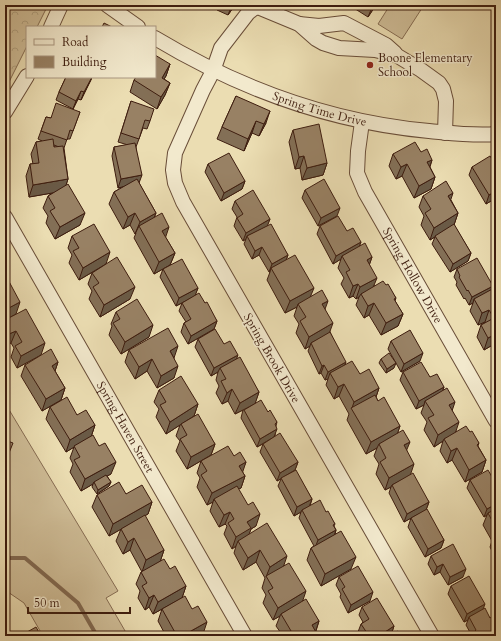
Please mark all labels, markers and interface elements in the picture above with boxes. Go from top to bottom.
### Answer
legend [26,26,156,78]
text: Road [62,34,89,50]
place label: Boone Elementary School [378,50,473,80]
text: Building [62,54,107,70]
marker: Boone Elementary School [365,60,375,70]
street label: Spring Time Drive [270,88,368,130]
street label: Spring Hollow Drive [379,225,446,326]
street label: Spring Brook Drive [240,310,304,406]
street label: Spring Haven Street [93,378,158,476]
scale bar [28,589,130,615]
text: 50 m [34,595,61,611]

